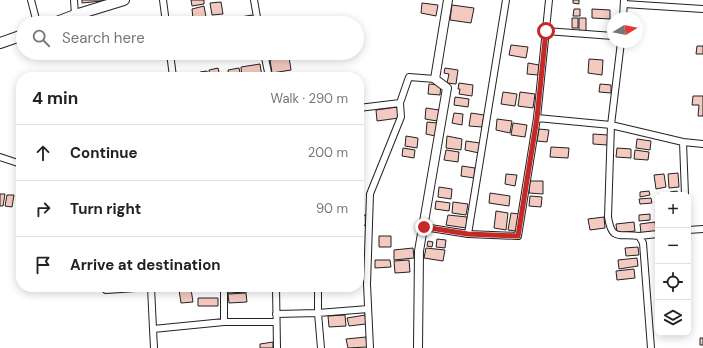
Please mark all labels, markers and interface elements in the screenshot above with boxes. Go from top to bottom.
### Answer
north arrow [607,12,643,48]
search box [16,16,364,60]
route start [537,22,555,40]
icon: search [30,27,52,49]
text: Search here [62,28,145,48]
text: 4 min [32,87,78,109]
text: Walk · 290 m [271,90,348,107]
icon: ahead [32,142,54,164]
text: Continue [70,143,138,163]
text: 200 m [308,144,348,161]
map controls [655,192,691,336]
button: + [655,192,691,228]
icon: right [32,198,54,220]
text: Turn right [70,199,141,219]
text: 90 m [316,200,348,217]
route end [415,218,433,236]
button: − [655,228,691,264]
icon: arrive [32,254,54,276]
text: Arrive at destination [70,255,221,275]
button: locate [655,264,691,300]
button: layers [655,300,691,336]

